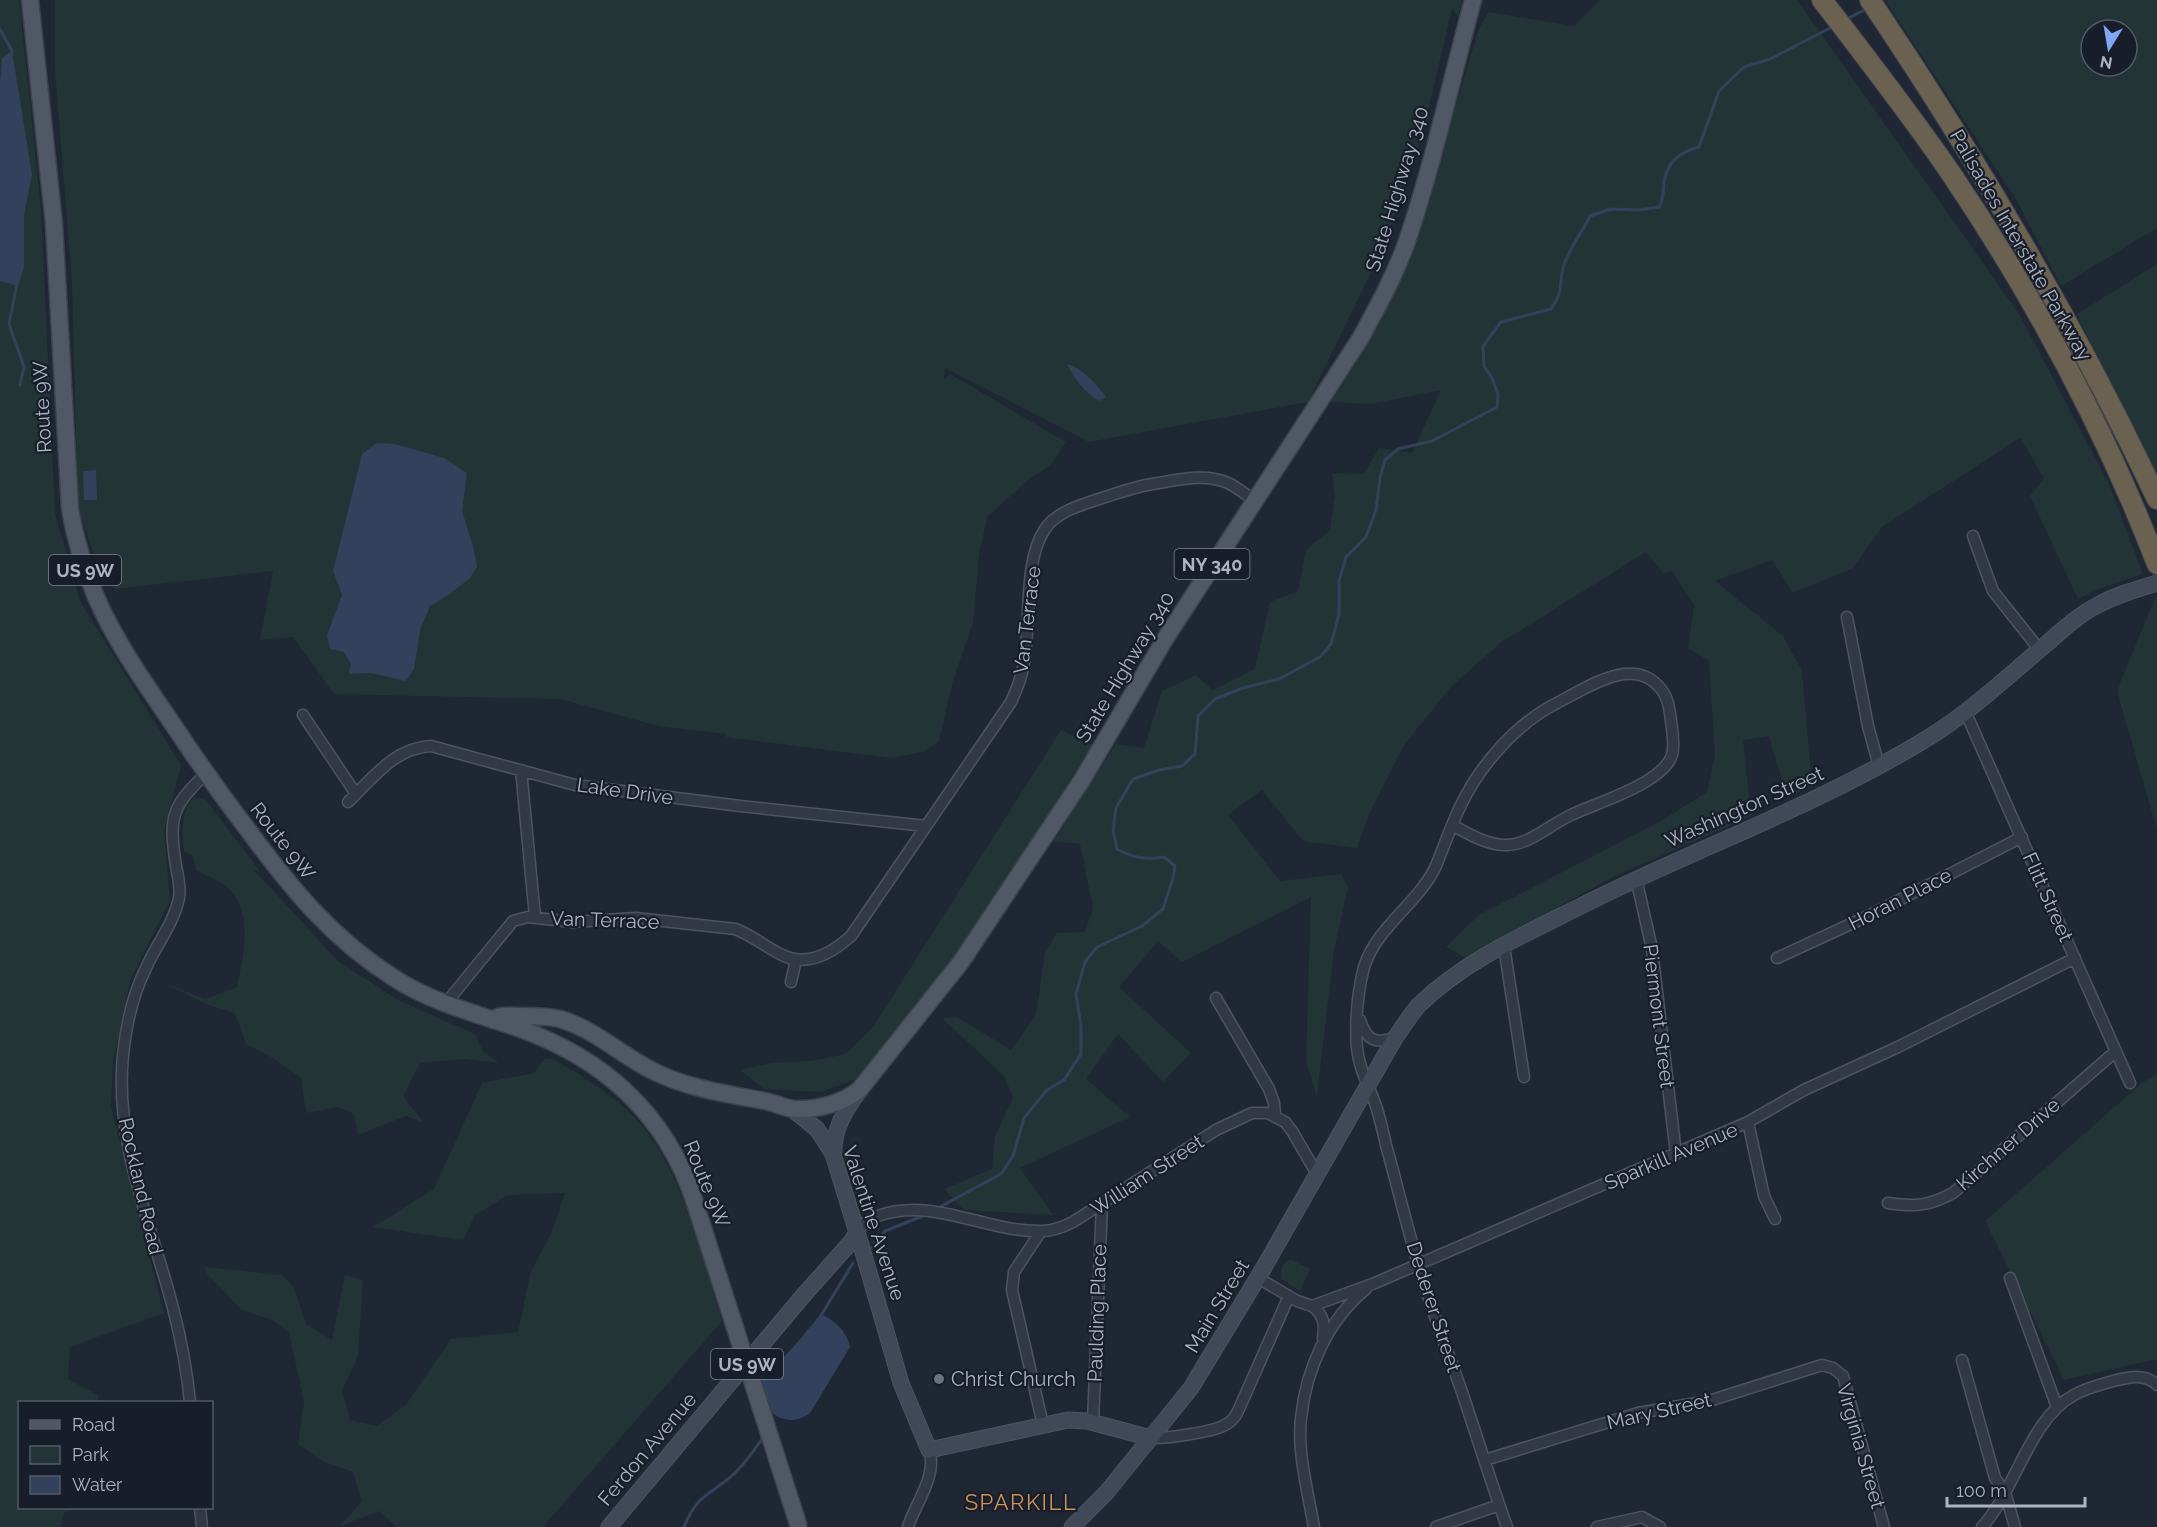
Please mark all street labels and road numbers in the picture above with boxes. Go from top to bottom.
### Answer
street label: State Highway 340 [1360,103,1434,275]
street label: Palisades Interstate Parkway [1945,125,2097,365]
street label: Route 9W [28,360,56,453]
road number: NY 340 [1174,549,1250,579]
road number: US 9W [49,555,121,585]
street label: Van Terrace [1008,564,1046,675]
street label: State Highway 340 [1071,587,1179,747]
street label: Washington Street [1661,761,1827,853]
street label: Lake Drive [575,772,675,810]
street label: Route 9W [245,797,321,885]
street label: Flitt Street [2018,848,2079,946]
street label: Horan Place [1844,863,1956,935]
street label: Van Terrace [550,906,660,934]
street label: Piermont Street [1638,943,1680,1090]
street label: Kirchner Drive [1951,1092,2065,1195]
street label: Rockland Road [114,1115,168,1257]
street label: Sparkill Avenue [1601,1117,1741,1195]
street label: William Street [1086,1129,1208,1221]
street label: Route 9W [679,1137,735,1231]
street label: Valentine Avenue [838,1143,910,1304]
street label: Dederer Street [1402,1239,1466,1376]
street label: Paulding Place [1083,1243,1111,1382]
street label: Main Street [1180,1255,1254,1357]
road number: US 9W [711,1349,783,1379]
street label: Virginia Street [1832,1381,1890,1512]
street label: Ferdon Avenue [593,1387,701,1510]
street label: Mary Street [1605,1387,1714,1435]

